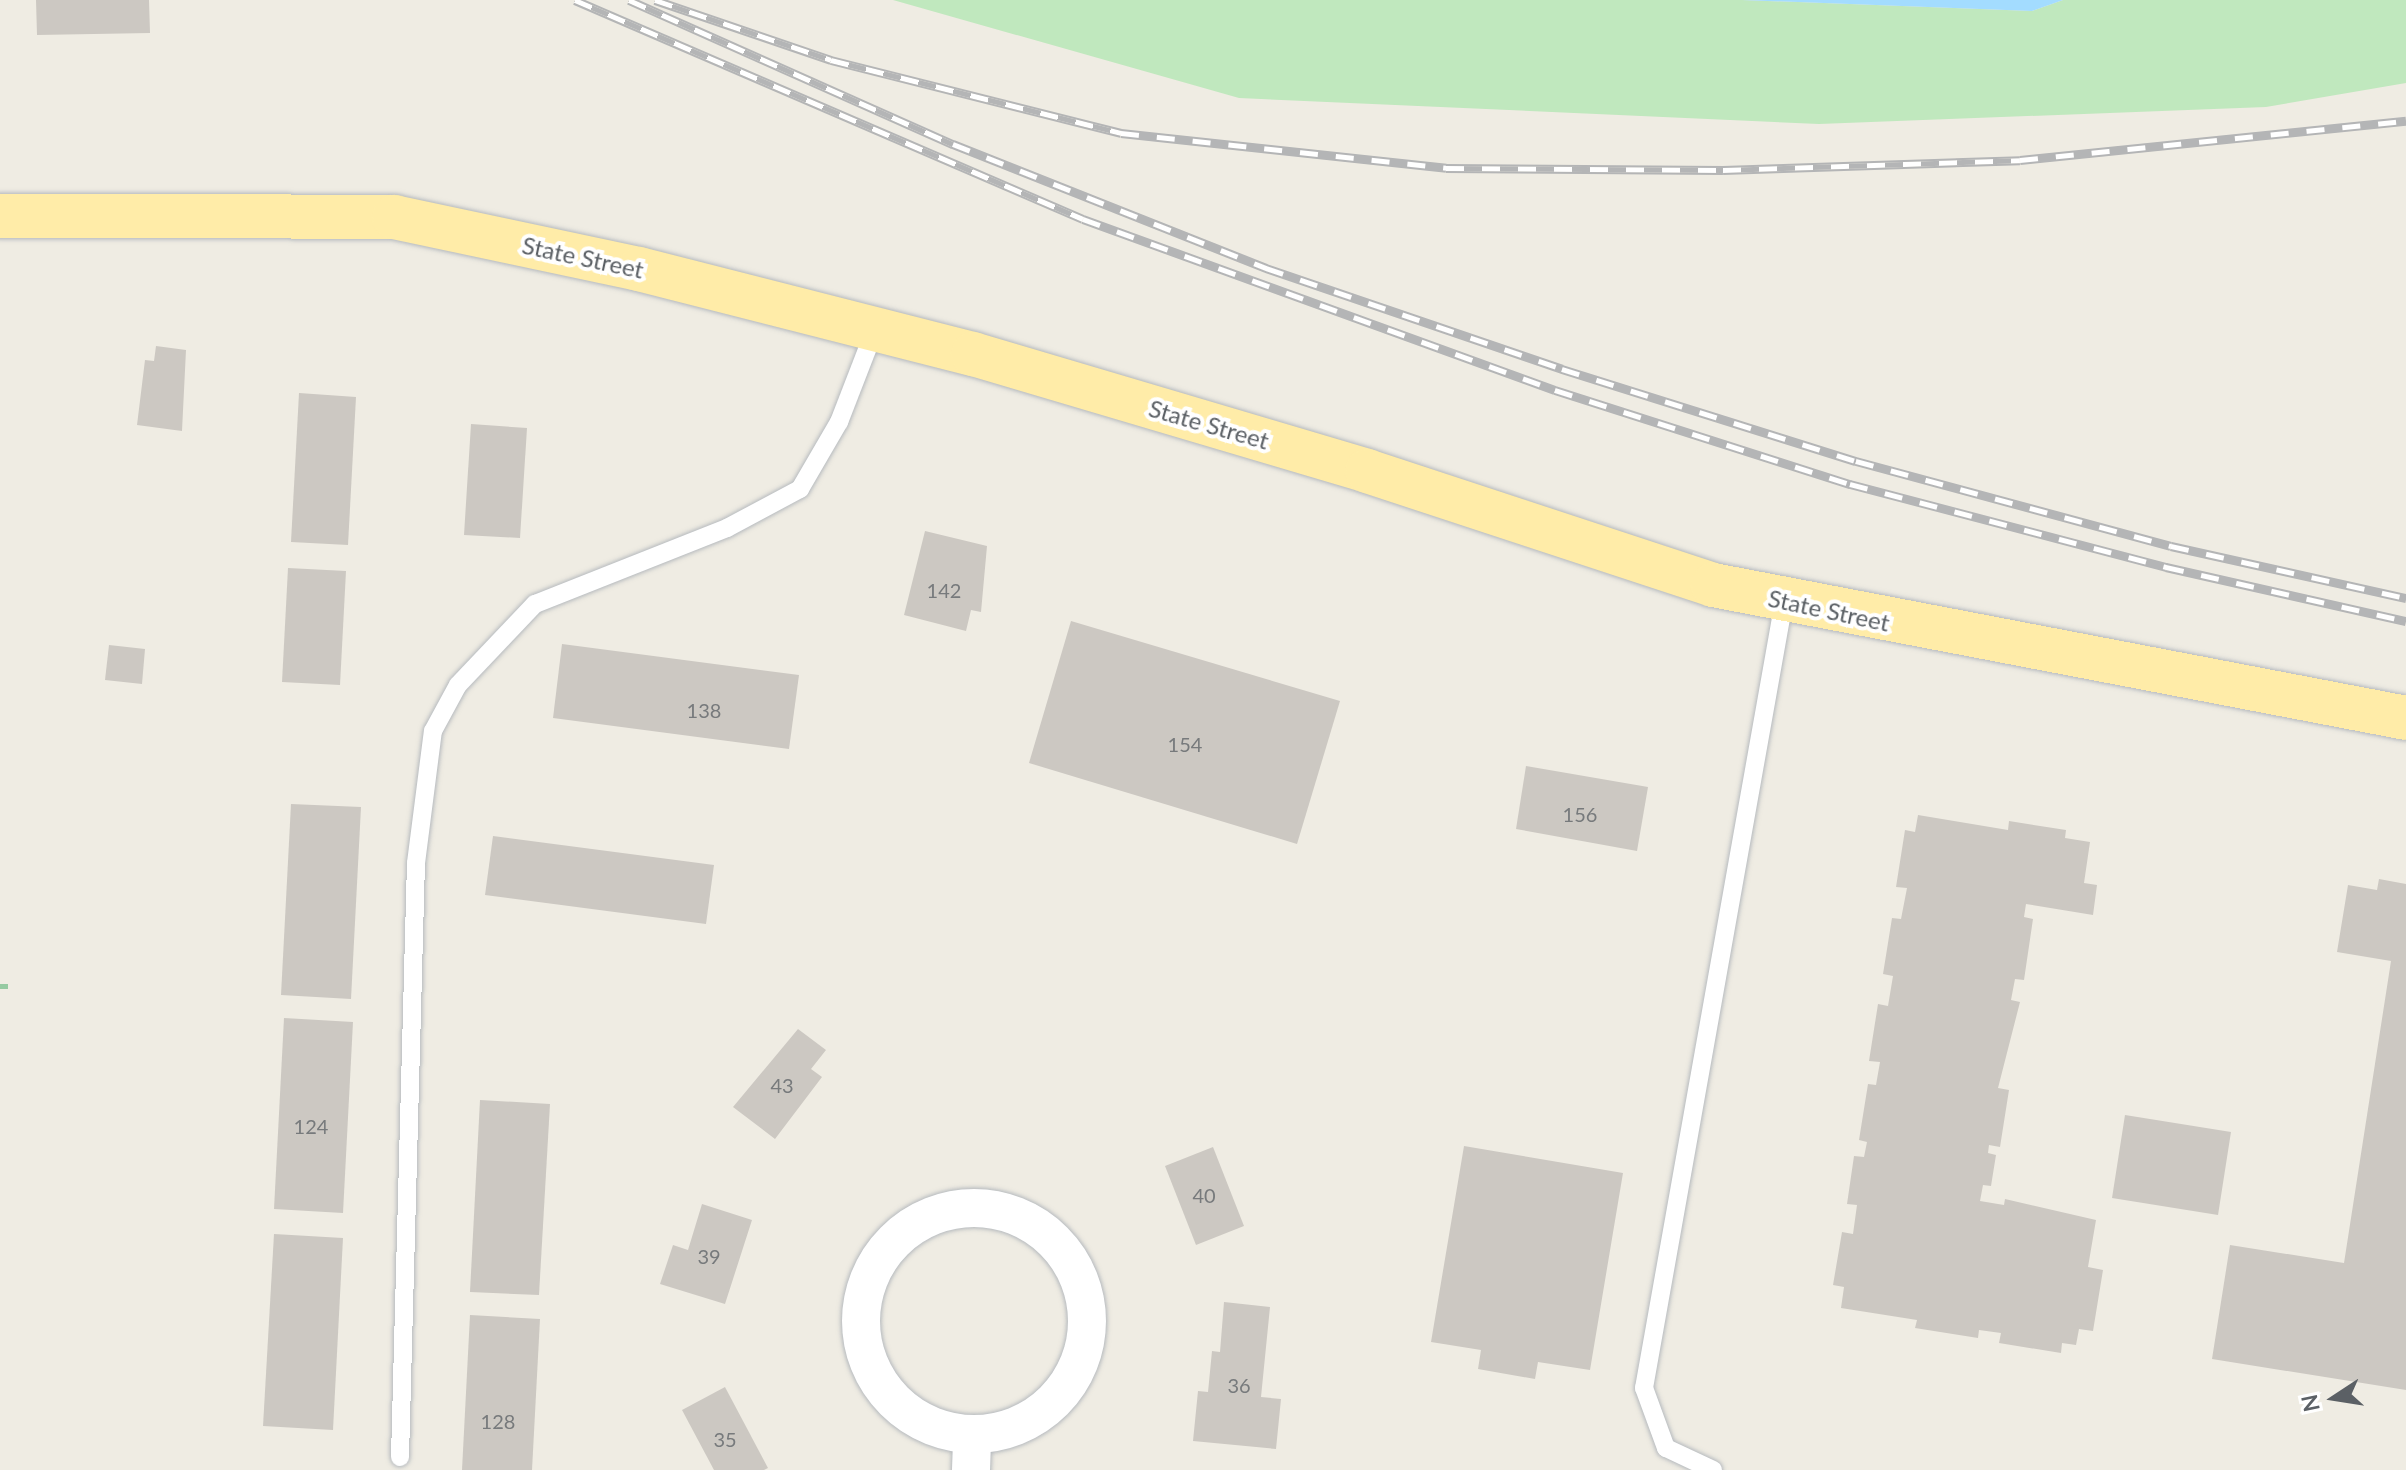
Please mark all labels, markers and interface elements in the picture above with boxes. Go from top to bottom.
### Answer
street label: State Street [520,230,646,284]
street label: State Street [1146,393,1272,455]
house number: 142 [927,578,961,602]
street label: State Street [1766,583,1892,637]
house number: 138 [687,698,721,722]
house number: 154 [1168,732,1202,756]
house number: 156 [1563,802,1597,826]
house number: 43 [770,1073,794,1097]
house number: 124 [294,1114,328,1138]
house number: 40 [1192,1183,1216,1207]
house number: 39 [697,1244,721,1268]
north arrow [2294,1358,2374,1438]
house number: 36 [1227,1373,1251,1397]
text: N [2295,1392,2325,1414]
house number: 128 [481,1409,515,1433]
house number: 35 [713,1427,737,1451]

